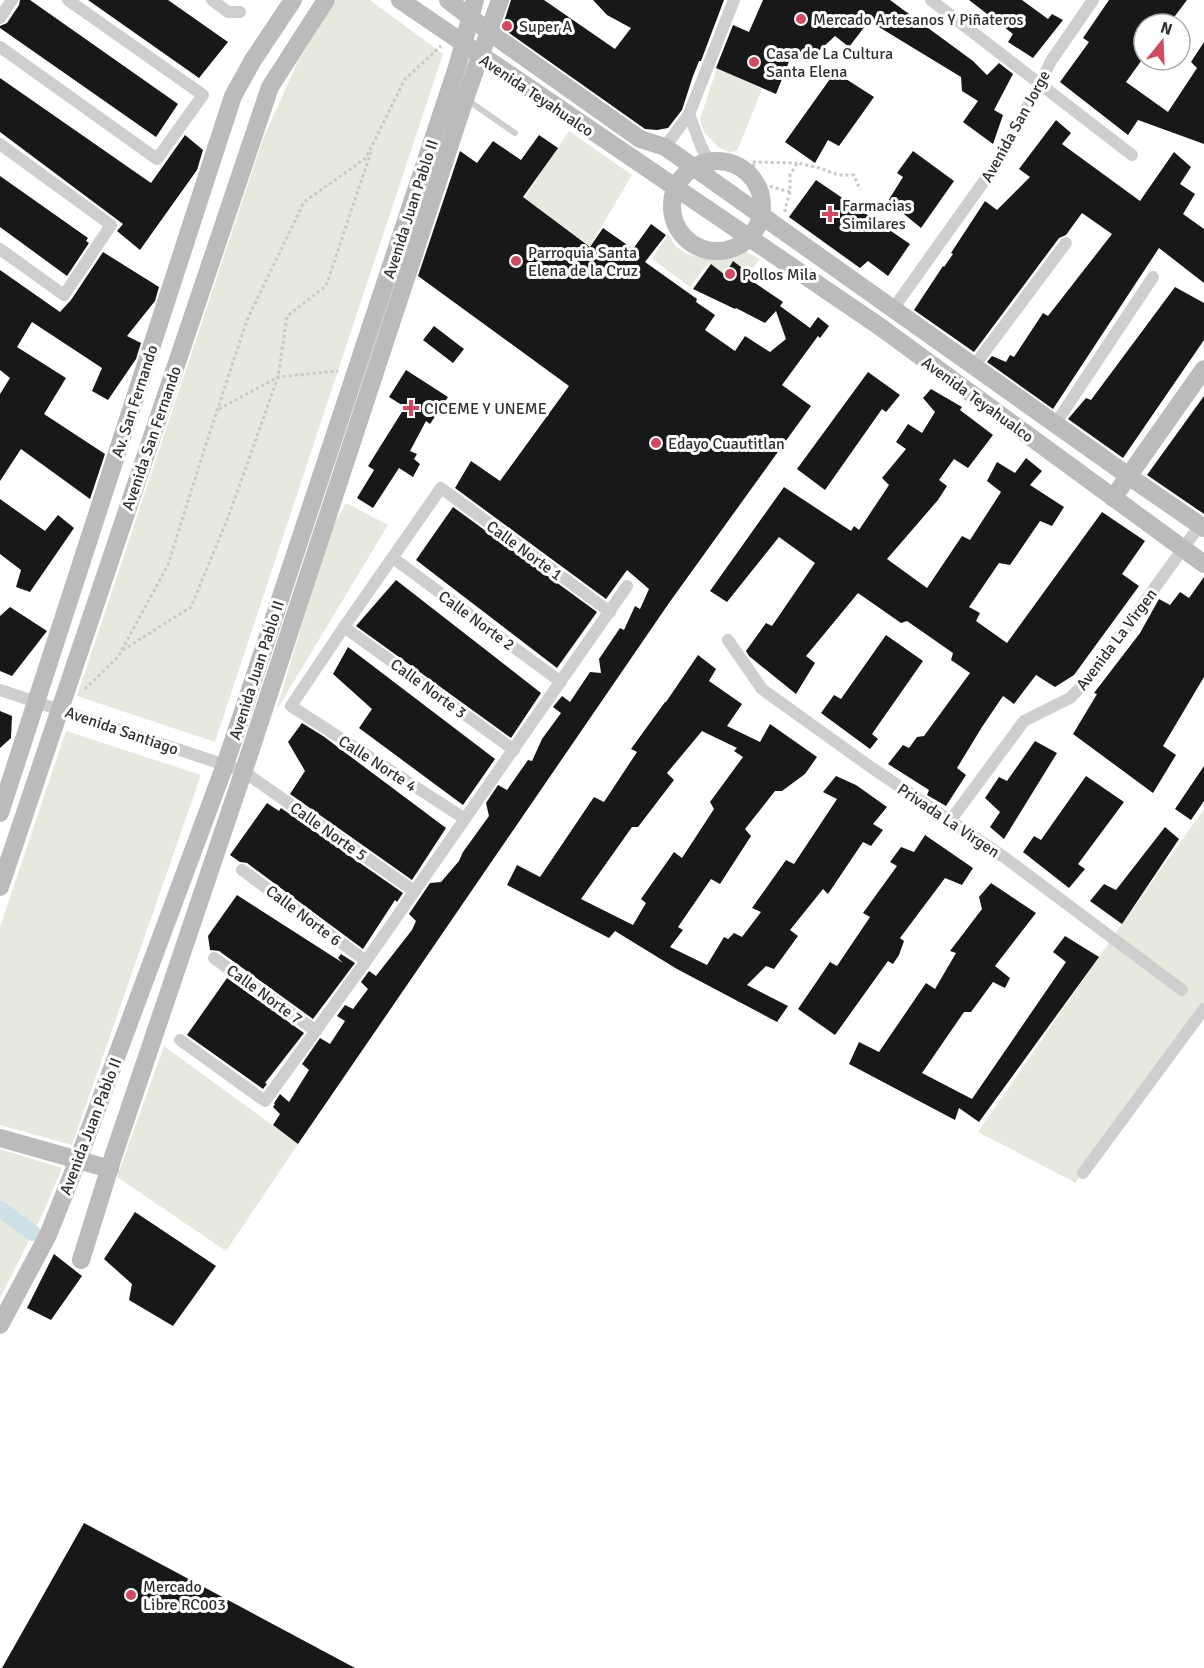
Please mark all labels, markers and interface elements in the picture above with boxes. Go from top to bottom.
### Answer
place label: Mercado Artesanos Y Piñateros [813,10,1024,30]
marker: Mercado Artesanos Y Piñateros [794,12,808,26]
north arrow [1132,12,1192,72]
place label: Super A [519,17,573,37]
text: N [1158,17,1175,40]
marker: Super A [500,19,514,33]
place label: Casa de La Cultura Santa Elena [766,44,893,82]
street label: Avenida Teyahualco [476,50,597,141]
marker: Casa de La Cultura Santa Elena [747,55,761,69]
street label: Avenida San Jorge [977,67,1055,186]
street label: Avenida Juan Pablo II [379,137,443,281]
place label: Farmacias Similares [842,196,912,234]
marker: Farmacias Similares [823,207,837,221]
place label: Parroquia Santa Elena de la Cruz [528,243,638,281]
marker: Parroquia Santa Elena de la Cruz [509,254,523,268]
place label: Pollos Mila [742,265,817,285]
marker: Pollos Mila [723,267,737,281]
street label: Av. San Fernando [107,343,163,460]
street label: Avenida Teyahualco [918,353,1037,447]
street label: Avenida San Fernando [118,364,186,513]
marker: CICEME Y UNEME [402,399,420,417]
place label: CICEME Y UNEME [424,399,547,419]
place label: Edayo Cuautitlan [668,434,785,454]
marker: Edayo Cuautitlan [649,436,663,450]
street label: Calle Norte 1 [482,516,566,585]
street label: Avenida La Virgen [1072,585,1162,694]
street label: Calle Norte 2 [434,586,518,655]
street label: Avenida Juan Pablo II [225,598,289,742]
street label: Calle Norte 3 [386,654,470,723]
street label: Avenida Santiago [62,702,181,760]
street label: Calle Norte 4 [335,731,421,797]
street label: Privada La Virgen [894,779,1003,862]
street label: Calle Norte 5 [286,798,371,866]
street label: Calle Norte 6 [262,881,345,951]
street label: Calle Norte 7 [222,960,306,1029]
street label: Avenida Juan Pablo II [56,1055,126,1198]
place label: Mercado Libre RC003 [143,1577,226,1615]
marker: Mercado Libre RC003 [124,1588,138,1602]

